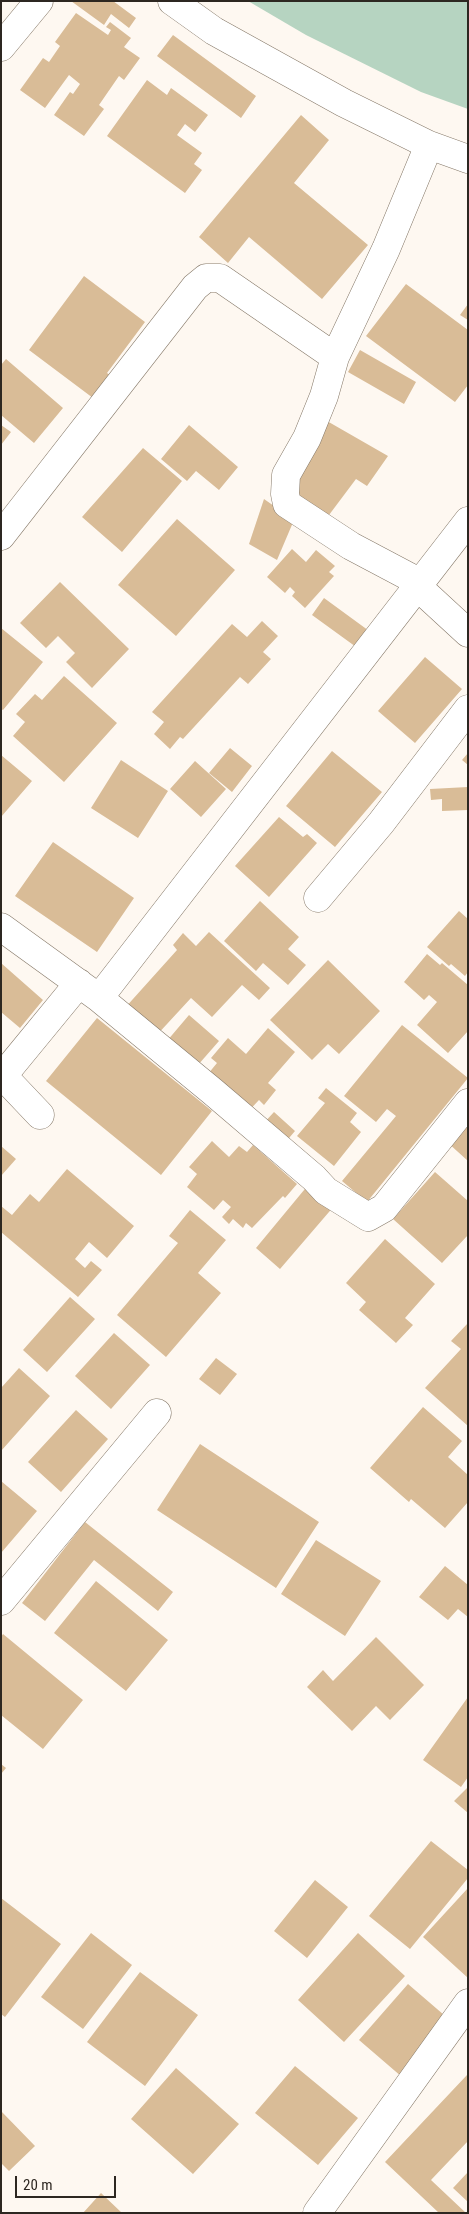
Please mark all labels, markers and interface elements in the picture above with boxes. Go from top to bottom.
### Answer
scale bar [18,2166,119,2198]
text: 20 m [23,2176,53,2194]

